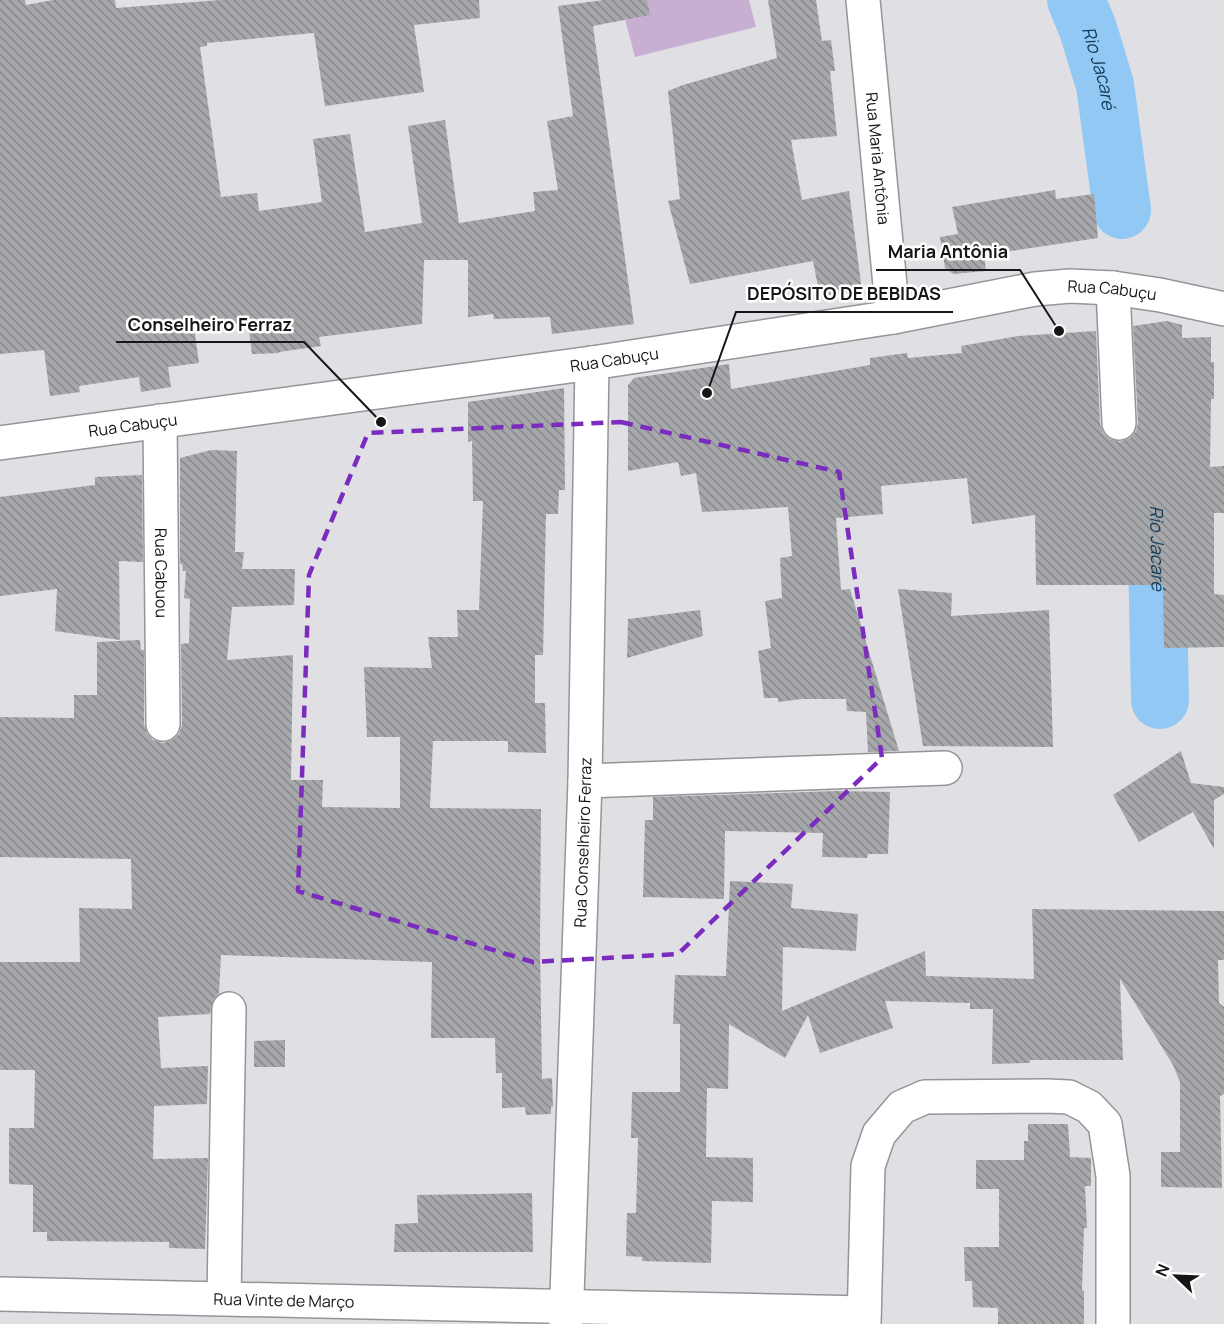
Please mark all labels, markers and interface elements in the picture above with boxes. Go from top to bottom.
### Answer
water label: Rio Jacaré [1077,23,1121,112]
street label: Rua Maria Antônia [861,91,895,226]
callout: Maria Antônia [876,234,1020,270]
text: Maria Antônia [888,239,1008,263]
street label: Rua Cabuçu [1067,275,1158,305]
callout: DEPÓSITO DE BEBIDAS [736,276,953,312]
text: DEPÓSITO DE BEBIDAS [747,281,941,305]
callout: Conselheiro Ferraz [116,306,304,342]
text: Conselheiro Ferraz [128,312,292,336]
street label: Rua Cabuçu [569,342,660,377]
street label: Rua Cabuçu [87,408,179,442]
water label: Rio Jacaré [1145,505,1171,592]
street label: Rua Cabuou [150,528,173,618]
street label: Rua Conselheiro Ferraz [569,757,596,928]
north arrow [1146,1246,1206,1306]
text: N [1150,1261,1175,1280]
street label: Rua Vinte de Março [213,1288,355,1313]

